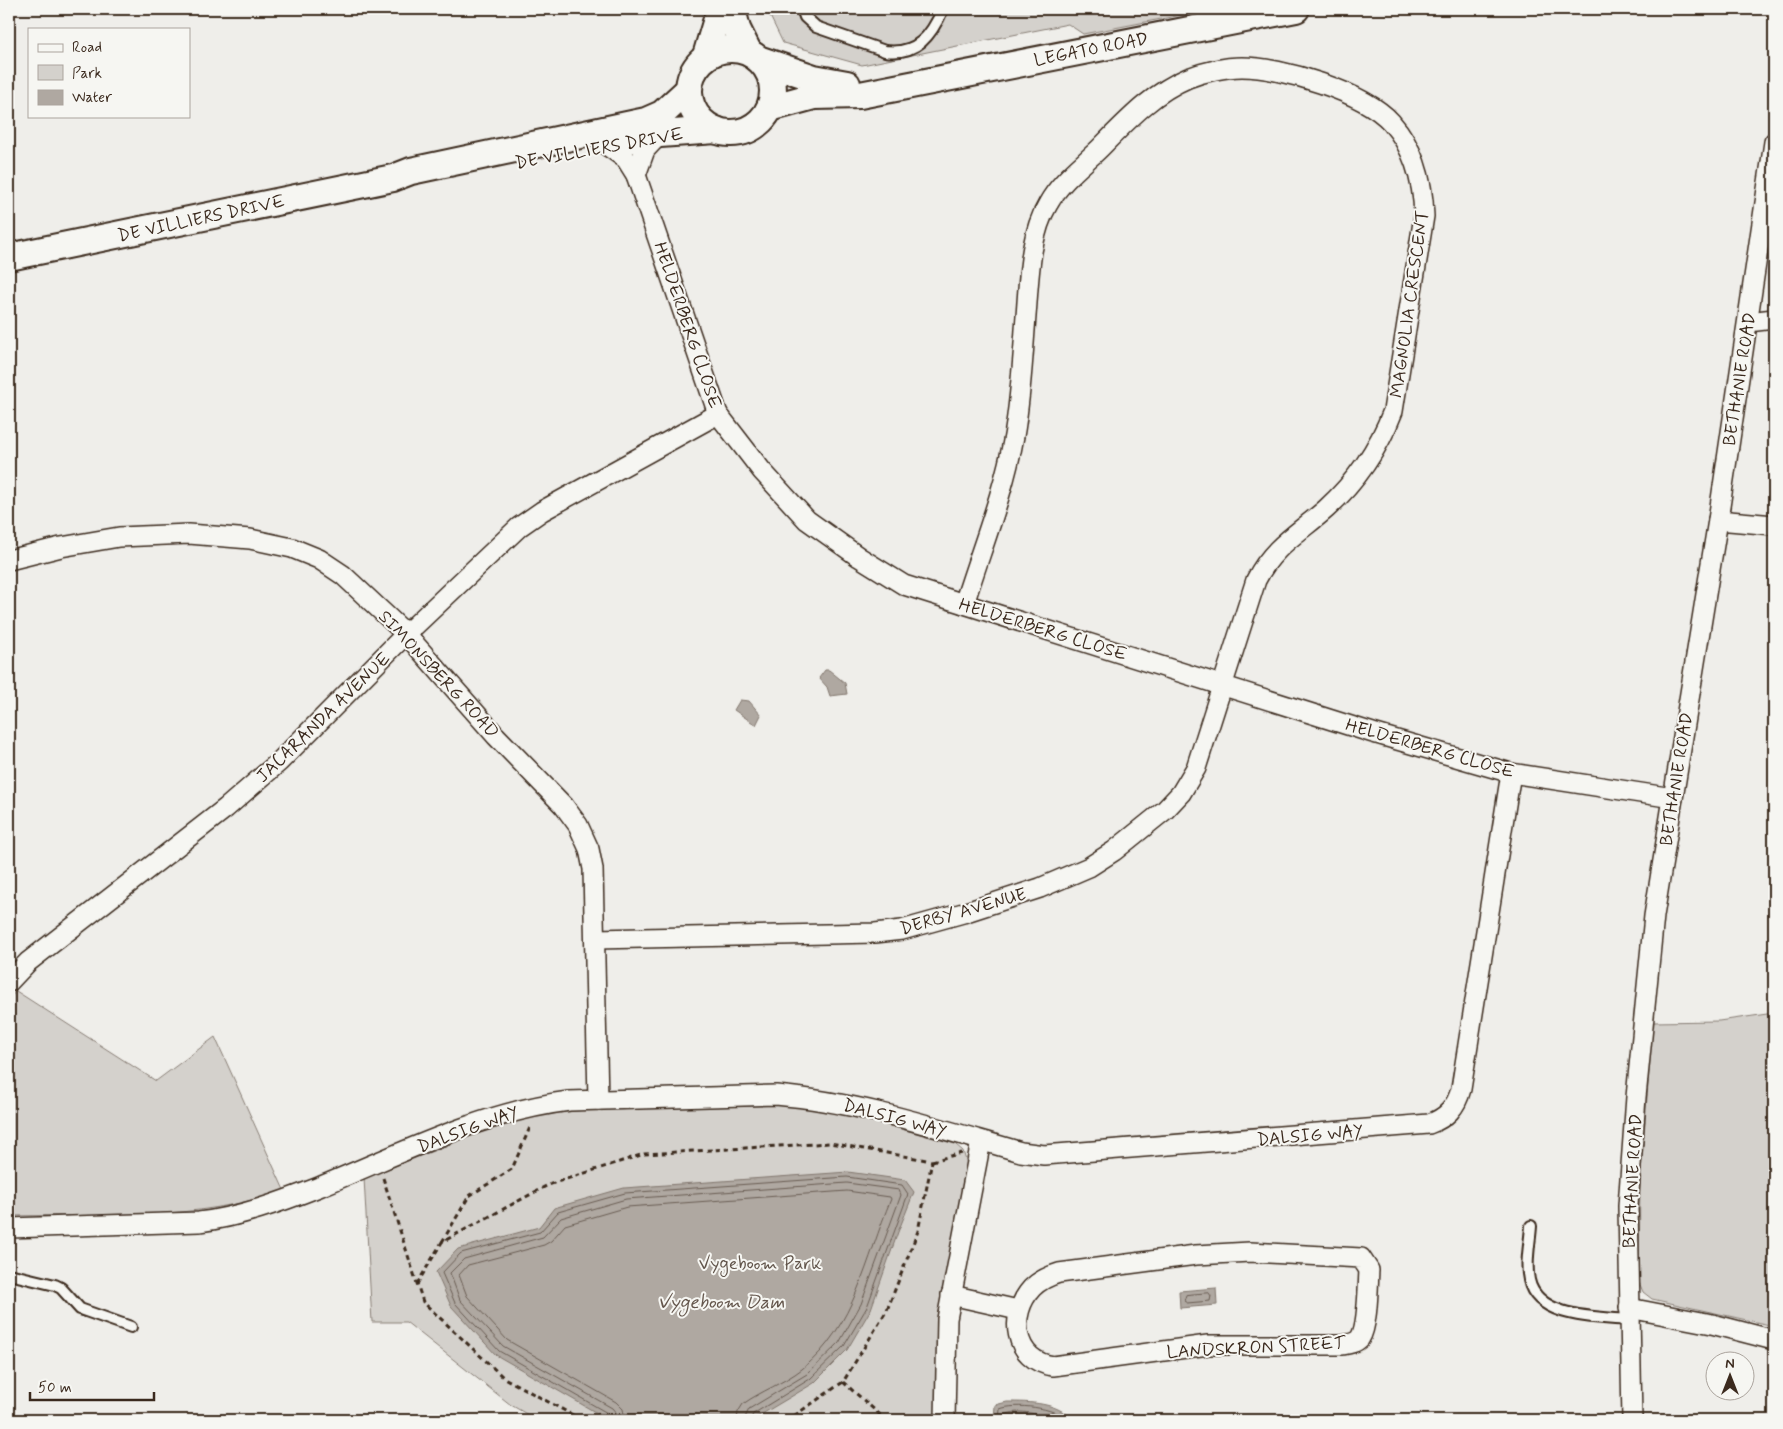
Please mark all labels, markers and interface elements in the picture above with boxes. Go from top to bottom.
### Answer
street label: LEGATO ROAD [1032,27,1150,73]
legend [28,28,190,118]
text: Road [72,38,102,58]
text: Park [72,64,102,84]
text: Water [72,88,112,108]
street label: DE VILLIERS DRIVE [513,122,685,176]
street label: DE VILLIERS DRIVE [115,190,287,248]
street label: MAGNOLIA CRESCENT [1385,209,1435,400]
street label: HELDERBERG CLOSE [647,239,727,412]
street label: BETHANIE ROAD [1718,311,1762,448]
street label: HELDERBERG CLOSE [956,593,1130,667]
street label: SIMONSBERG ROAD [373,605,504,744]
street label: JACARANDA AVENUE [251,647,396,788]
street label: BETHANIE ROAD [1655,711,1699,848]
street label: HELDERBERG CLOSE [1342,713,1517,785]
street label: DERBY AVENUE [897,882,1029,941]
street label: DALSIG WAY [840,1094,949,1144]
street label: DALSIG WAY [414,1100,522,1159]
street label: BETHANIE ROAD [1617,1113,1649,1249]
street label: DALSIG WAY [1256,1119,1364,1153]
park label: Vygeboom Park [699,1252,821,1277]
water label: Vygeboom Dam [657,1290,785,1317]
street label: LANDSKRON STREET [1166,1331,1347,1365]
north arrow [1706,1352,1756,1402]
text: N [1725,1355,1735,1373]
scale bar [30,1369,154,1401]
text: 50 m [38,1378,72,1398]

